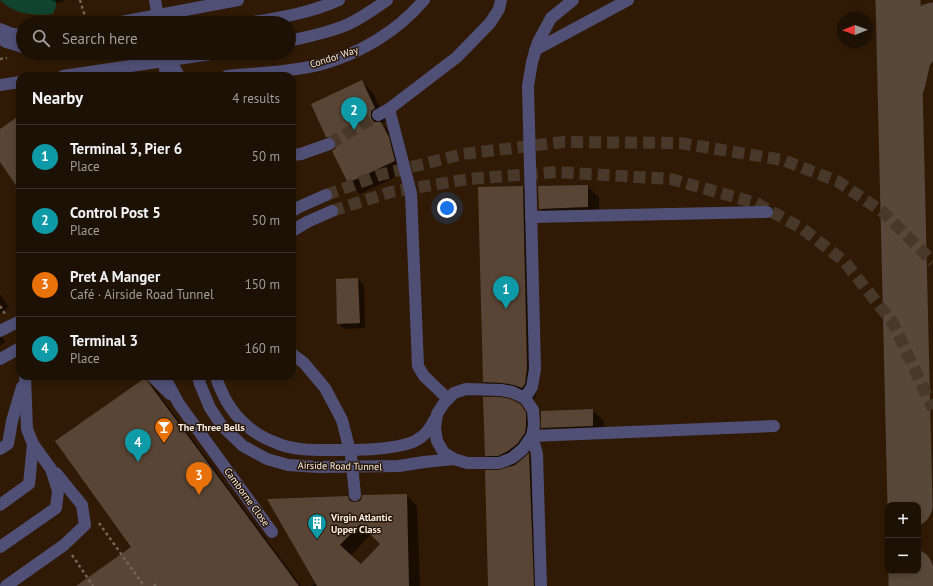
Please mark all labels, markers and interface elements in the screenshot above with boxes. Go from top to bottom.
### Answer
north arrow [837,12,873,48]
search box [16,16,296,60]
icon: search [30,27,52,49]
text: Search here [62,29,138,48]
street label: Condor Way [308,43,360,71]
text: Nearby [32,87,83,109]
text: 4 results [232,90,280,107]
pin: 2 [341,97,367,130]
text: Terminal 3, Pier 6 [70,139,182,158]
text: 1 [41,148,49,165]
text: 50 m [252,148,280,165]
text: Place [70,158,100,175]
your location [437,198,457,218]
text: Control Post 5 [70,203,161,222]
text: 2 [41,212,49,229]
text: 50 m [252,212,280,229]
text: Place [70,222,100,239]
text: Pret A Manger [70,267,160,286]
text: 3 [41,276,49,293]
text: 150 m [245,276,280,293]
pin: 1 [493,276,519,309]
text: Café · Airside Road Tunnel [70,286,214,303]
text: Terminal 3 [70,331,138,350]
text: 4 [41,340,49,357]
text: 160 m [245,340,280,357]
text: Place [70,350,100,367]
bar icon: The Three Bells [153,416,175,444]
place label: The Three Bells [178,421,245,434]
pin: 4 [125,429,151,462]
street label: Airside Road Tunnel [298,459,382,473]
pin: 3 [186,462,212,495]
street label: Camborne Close [221,465,273,529]
map controls [885,502,921,574]
button: + [885,502,921,538]
place label: Virgin Atlantic Upper Class [330,511,393,536]
building icon: Virgin Atlantic Upper Class [306,512,328,540]
button: − [885,538,921,574]

